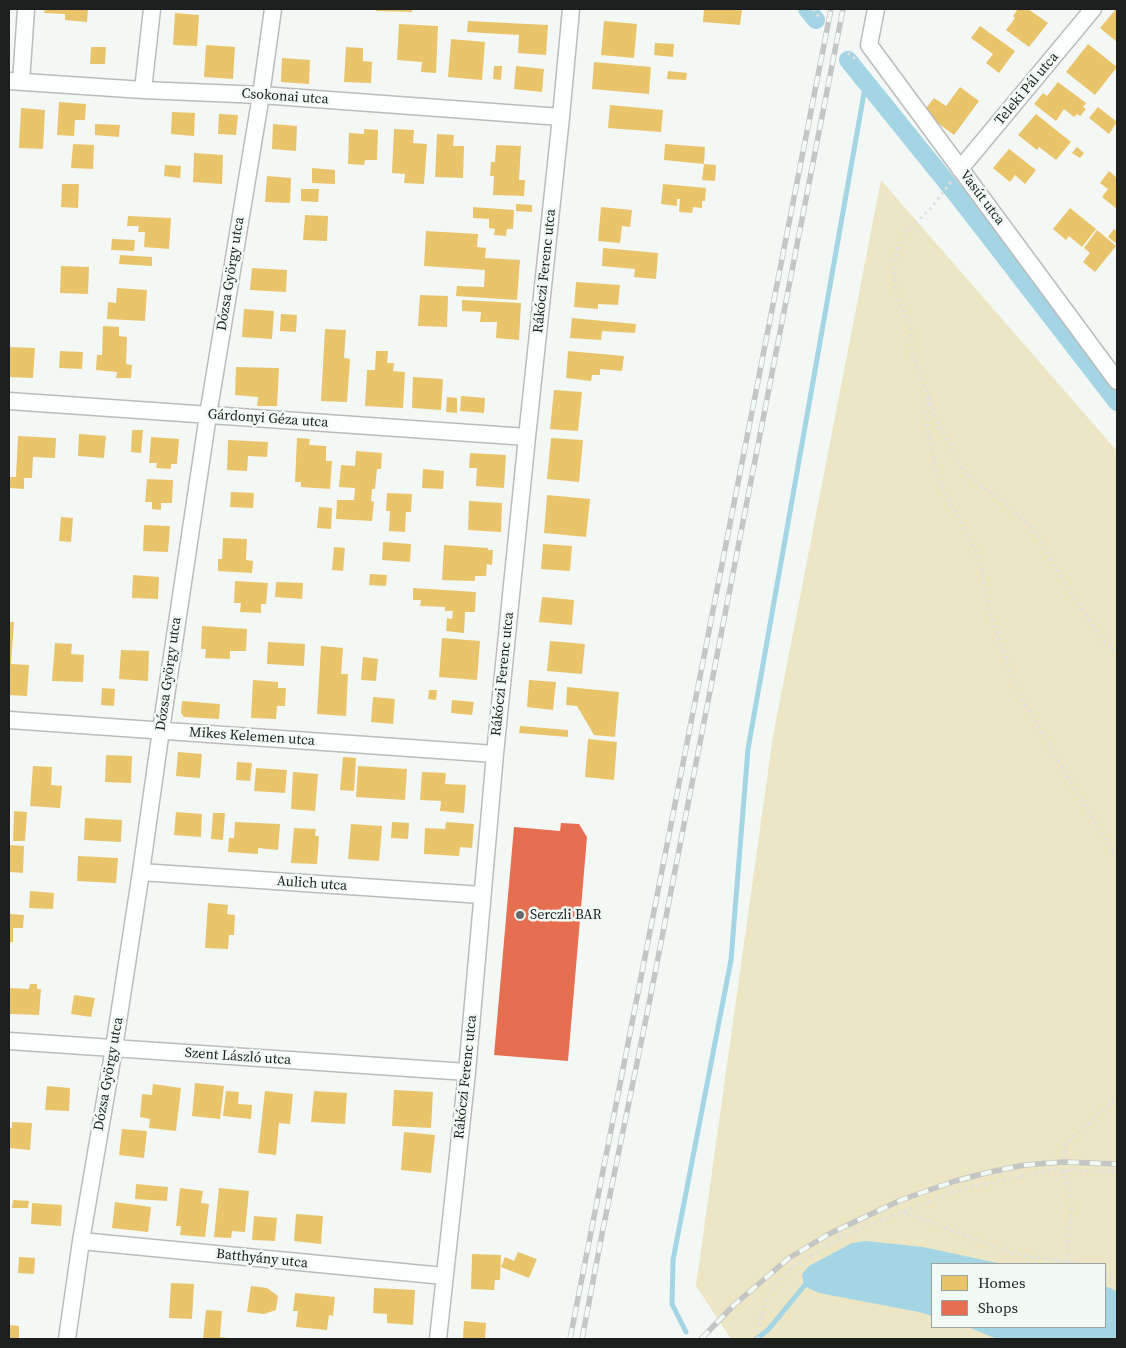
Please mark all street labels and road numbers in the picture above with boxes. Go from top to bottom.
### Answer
street label: Teleki Pál utca [992,49,1062,129]
street label: Csokonai utca [241,86,329,108]
street label: Vasút utca [956,167,1008,229]
street label: Rákóczi Ferenc utca [530,208,560,334]
street label: Dózsa György utca [214,216,248,332]
street label: Gárdonyi Géza utca [207,406,329,432]
street label: Rákóczi Ferenc utca [488,611,518,737]
street label: Dózsa György utca [153,616,185,732]
street label: Mikes Kelemen utca [188,724,316,750]
street label: Aulich utca [276,873,348,895]
street label: Rákóczi Ferenc utca [451,1014,481,1140]
street label: Dózsa György utca [91,1016,127,1132]
street label: Szent László utca [184,1045,292,1069]
street label: Batthyány utca [215,1246,309,1272]

